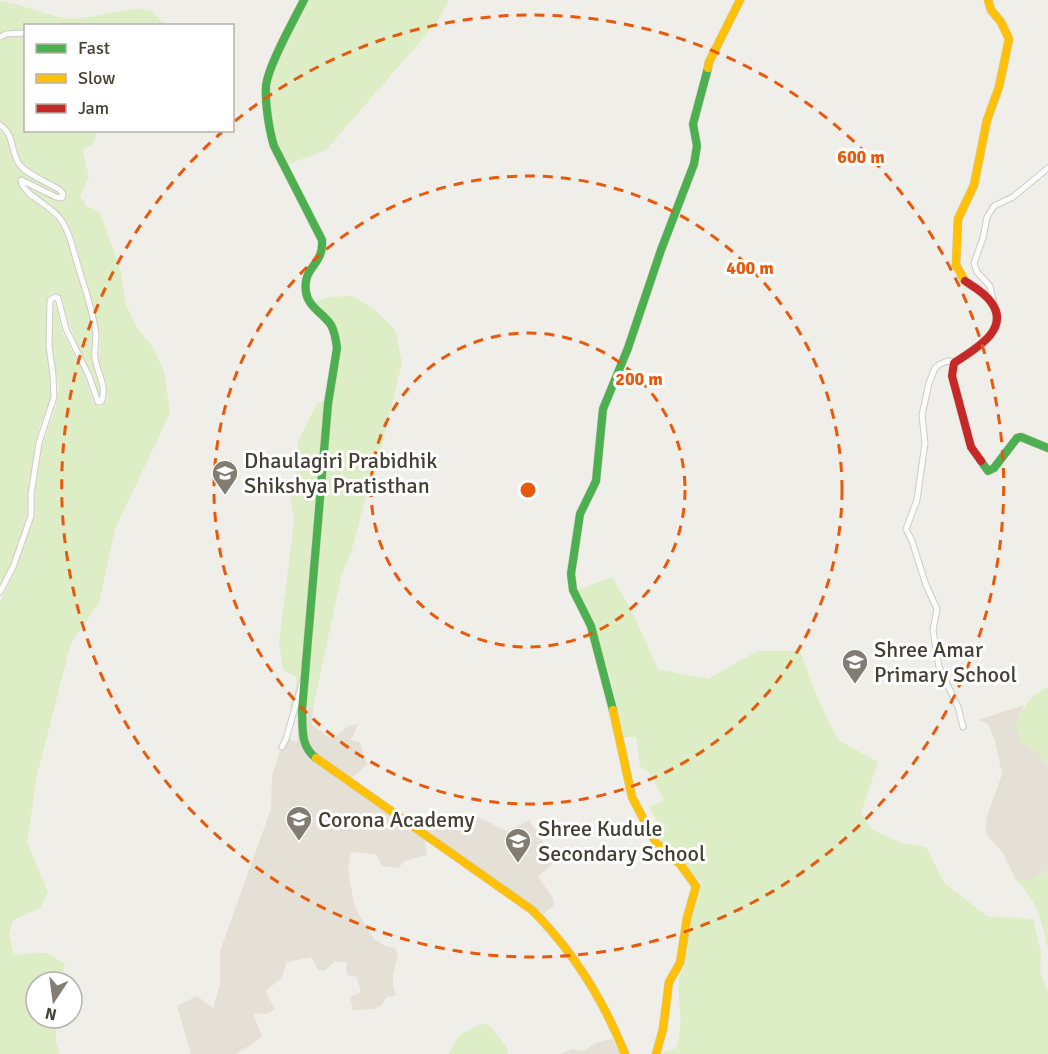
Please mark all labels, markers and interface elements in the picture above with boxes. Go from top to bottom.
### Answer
legend [24,24,234,132]
text: Fast [78,37,110,59]
text: Slow [78,67,115,89]
text: Jam [78,97,109,119]
text: 600 m [837,146,885,168]
text: 400 m [726,257,774,279]
text: 200 m [615,368,663,390]
place label: Dhaulagiri Prabidhik Shikshya Pratisthan [244,447,437,499]
school or university icon: Dhaulagiri Prabidhik Shikshya Pratisthan [210,458,240,496]
centre of rings [518,480,538,500]
place label: Shree Amar Primary School [874,636,1017,688]
school or university icon: Shree Amar Primary School [840,647,870,685]
school or university icon: Corona Academy [284,804,314,842]
place label: Corona Academy [318,806,475,833]
place label: Shree Kudule Secondary School [538,815,705,867]
school or university icon: Shree Kudule Secondary School [503,826,533,864]
north arrow [24,970,84,1030]
text: N [43,1003,59,1025]

